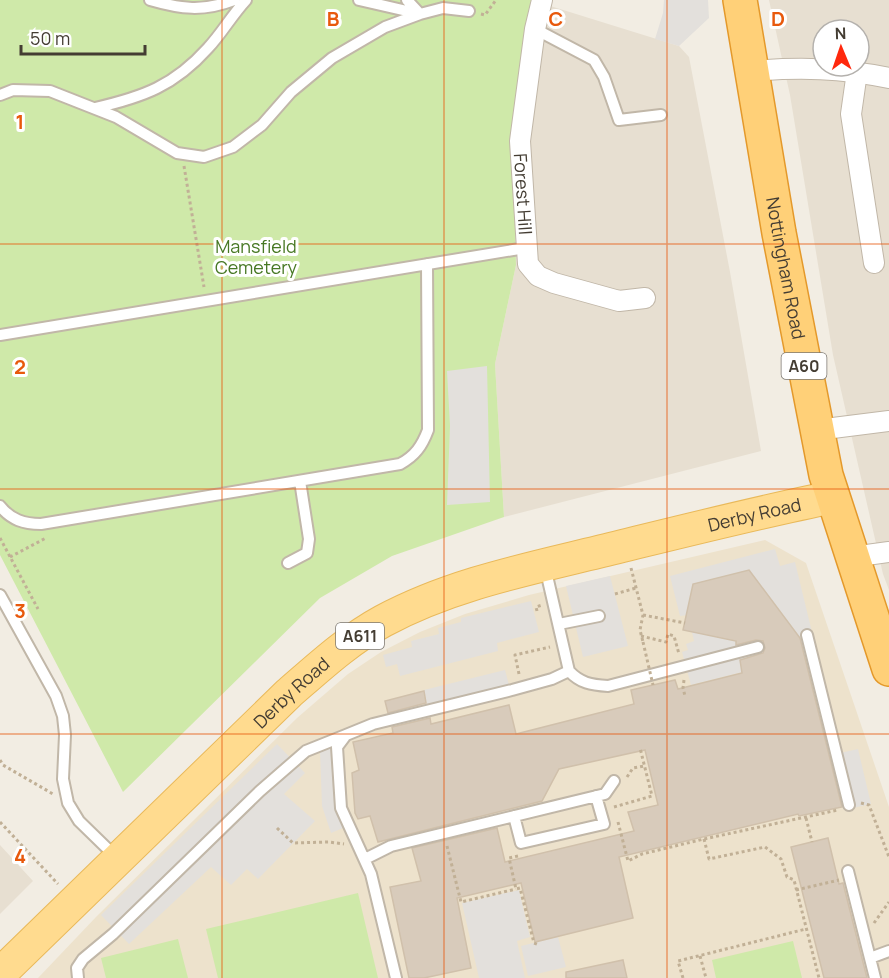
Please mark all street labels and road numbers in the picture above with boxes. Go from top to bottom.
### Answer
street label: Forest Hill [509,153,538,236]
street label: Nottingham Road [761,195,811,341]
road number: A60 [782,353,826,379]
street label: Derby Road [705,492,803,537]
road number: A611 [336,623,384,649]
street label: Derby Road [248,651,334,733]

